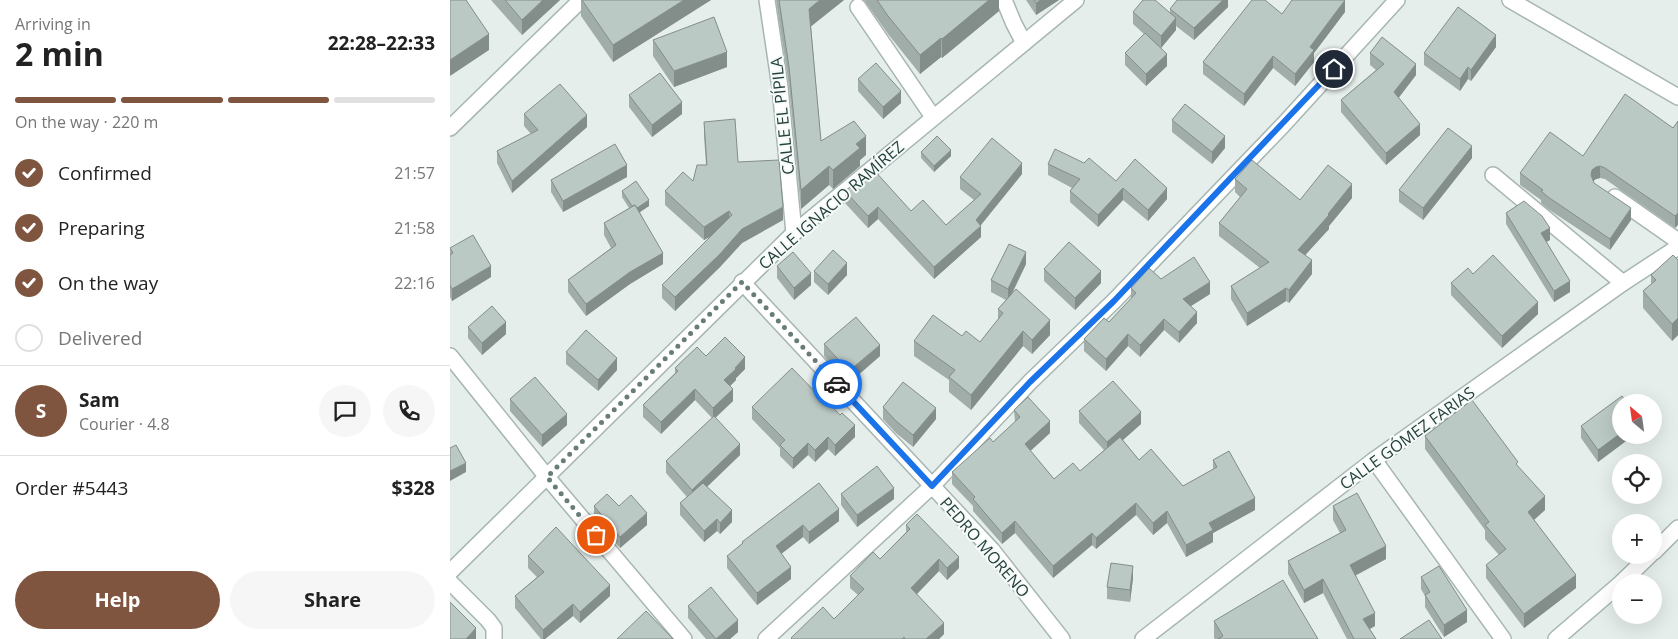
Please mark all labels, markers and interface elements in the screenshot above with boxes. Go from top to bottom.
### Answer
text: Arriving in [15,13,91,35]
text: 22:28–22:33 [328,30,435,56]
text: 2 min [15,32,104,75]
pin [1313,48,1355,90]
street label: CALLE EL PÍPILA [765,55,799,176]
icon: home [1320,55,1348,83]
text: On the way · 220 m [15,111,158,133]
street label: CALLE IGNACIO RAMÍREZ [754,136,908,274]
icon: check [15,159,43,187]
text: Confirmed [58,160,152,186]
text: 21:57 [394,162,435,184]
icon: check [15,214,43,242]
text: Preparing [58,215,145,241]
text: 21:58 [394,217,435,239]
icon: check [15,269,43,297]
text: On the way [58,270,158,296]
text: 22:16 [394,272,435,294]
text: Delivered [58,325,142,351]
courier [812,359,862,409]
icon: car [823,370,851,398]
street label: CALLE GÓMEZ FARIAS [1335,381,1479,495]
button: chat [319,385,371,437]
button: phone [383,385,435,437]
text: Sam [79,387,120,413]
north arrow [1612,394,1662,444]
map controls [1612,394,1662,624]
text: S [36,398,46,424]
text: Courier · 4.8 [79,413,170,435]
button: locate [1612,454,1662,504]
text: Order #5443 [15,475,128,501]
text: $328 [392,475,435,501]
street label: PEDRO MORENO [935,492,1035,602]
pin [575,514,617,556]
button: + [1612,514,1662,564]
icon: bag [582,521,610,549]
button: Help [15,571,220,629]
button: Share [230,571,435,629]
button: − [1612,574,1662,624]

